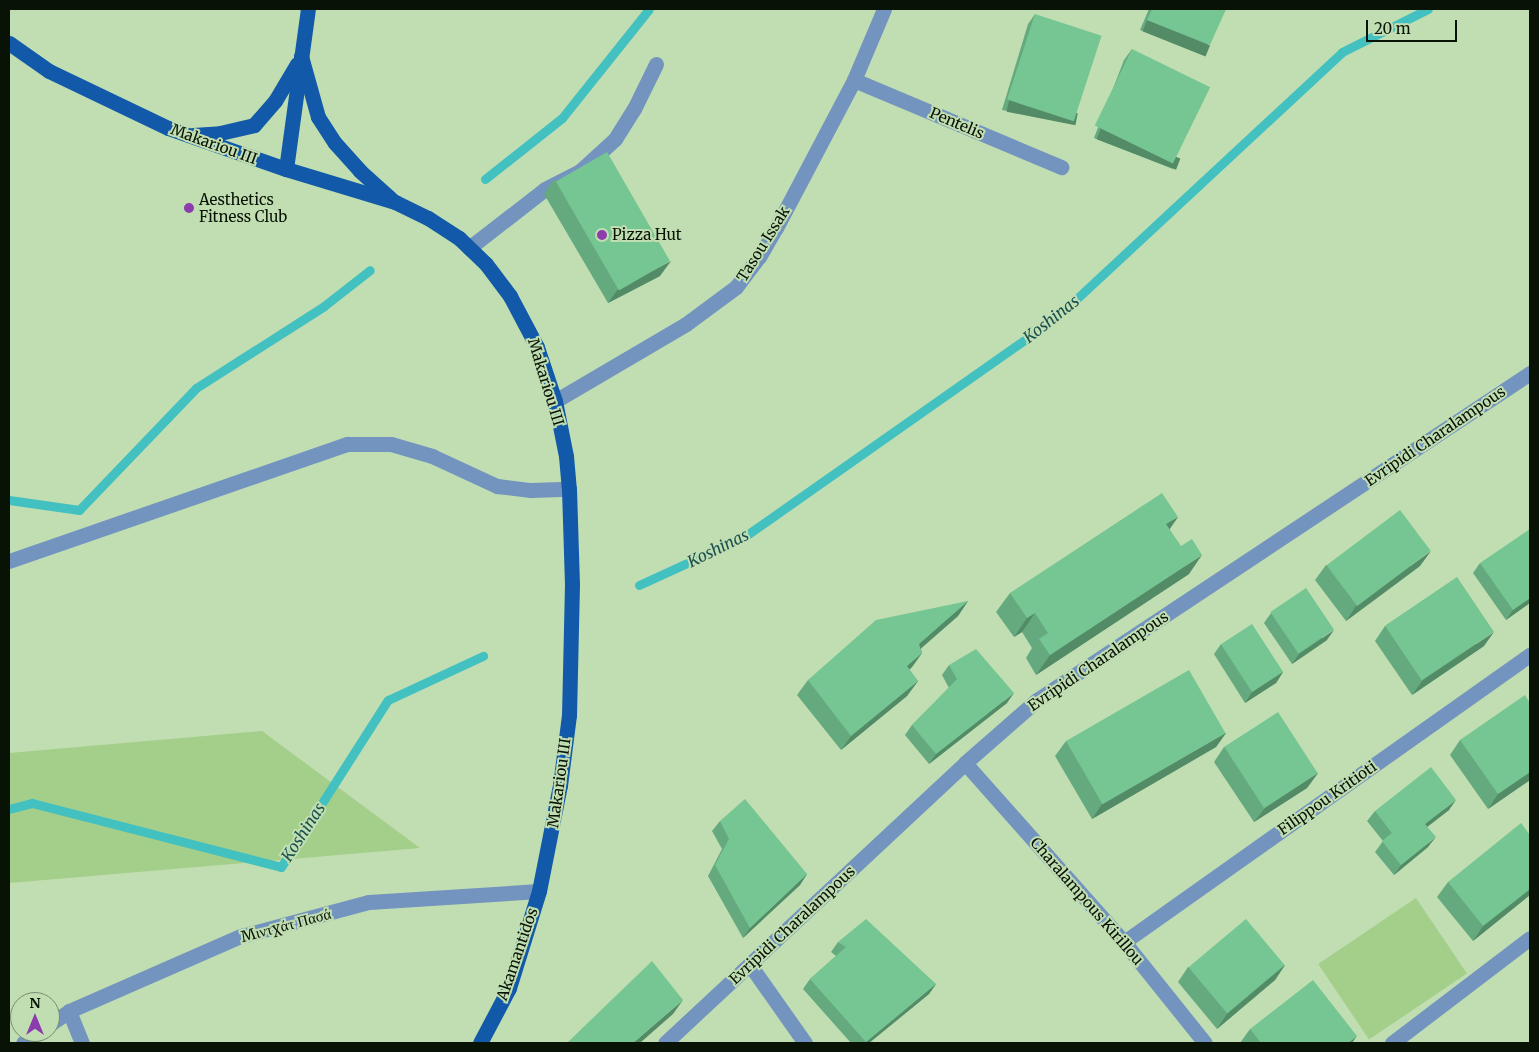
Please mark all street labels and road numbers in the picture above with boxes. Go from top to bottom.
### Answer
street label: Pentelis [927,104,987,142]
street label: Makariou III [168,120,260,168]
street label: Tasou Issak [733,203,793,285]
street label: Makariou III [524,336,568,428]
street label: Evripidi Charalampous [1361,382,1509,490]
street label: Evripidi Charalampous [1024,607,1172,715]
street label: Makariou III [544,737,574,829]
street label: Filippou Kritioti [1274,757,1380,839]
street label: Charalampous Kirillou [1027,834,1147,968]
street label: Evripidi Charalampous [725,862,859,988]
street label: Μιντχάτ Πασά [239,904,333,946]
street label: Akamantidos [493,905,541,1003]

